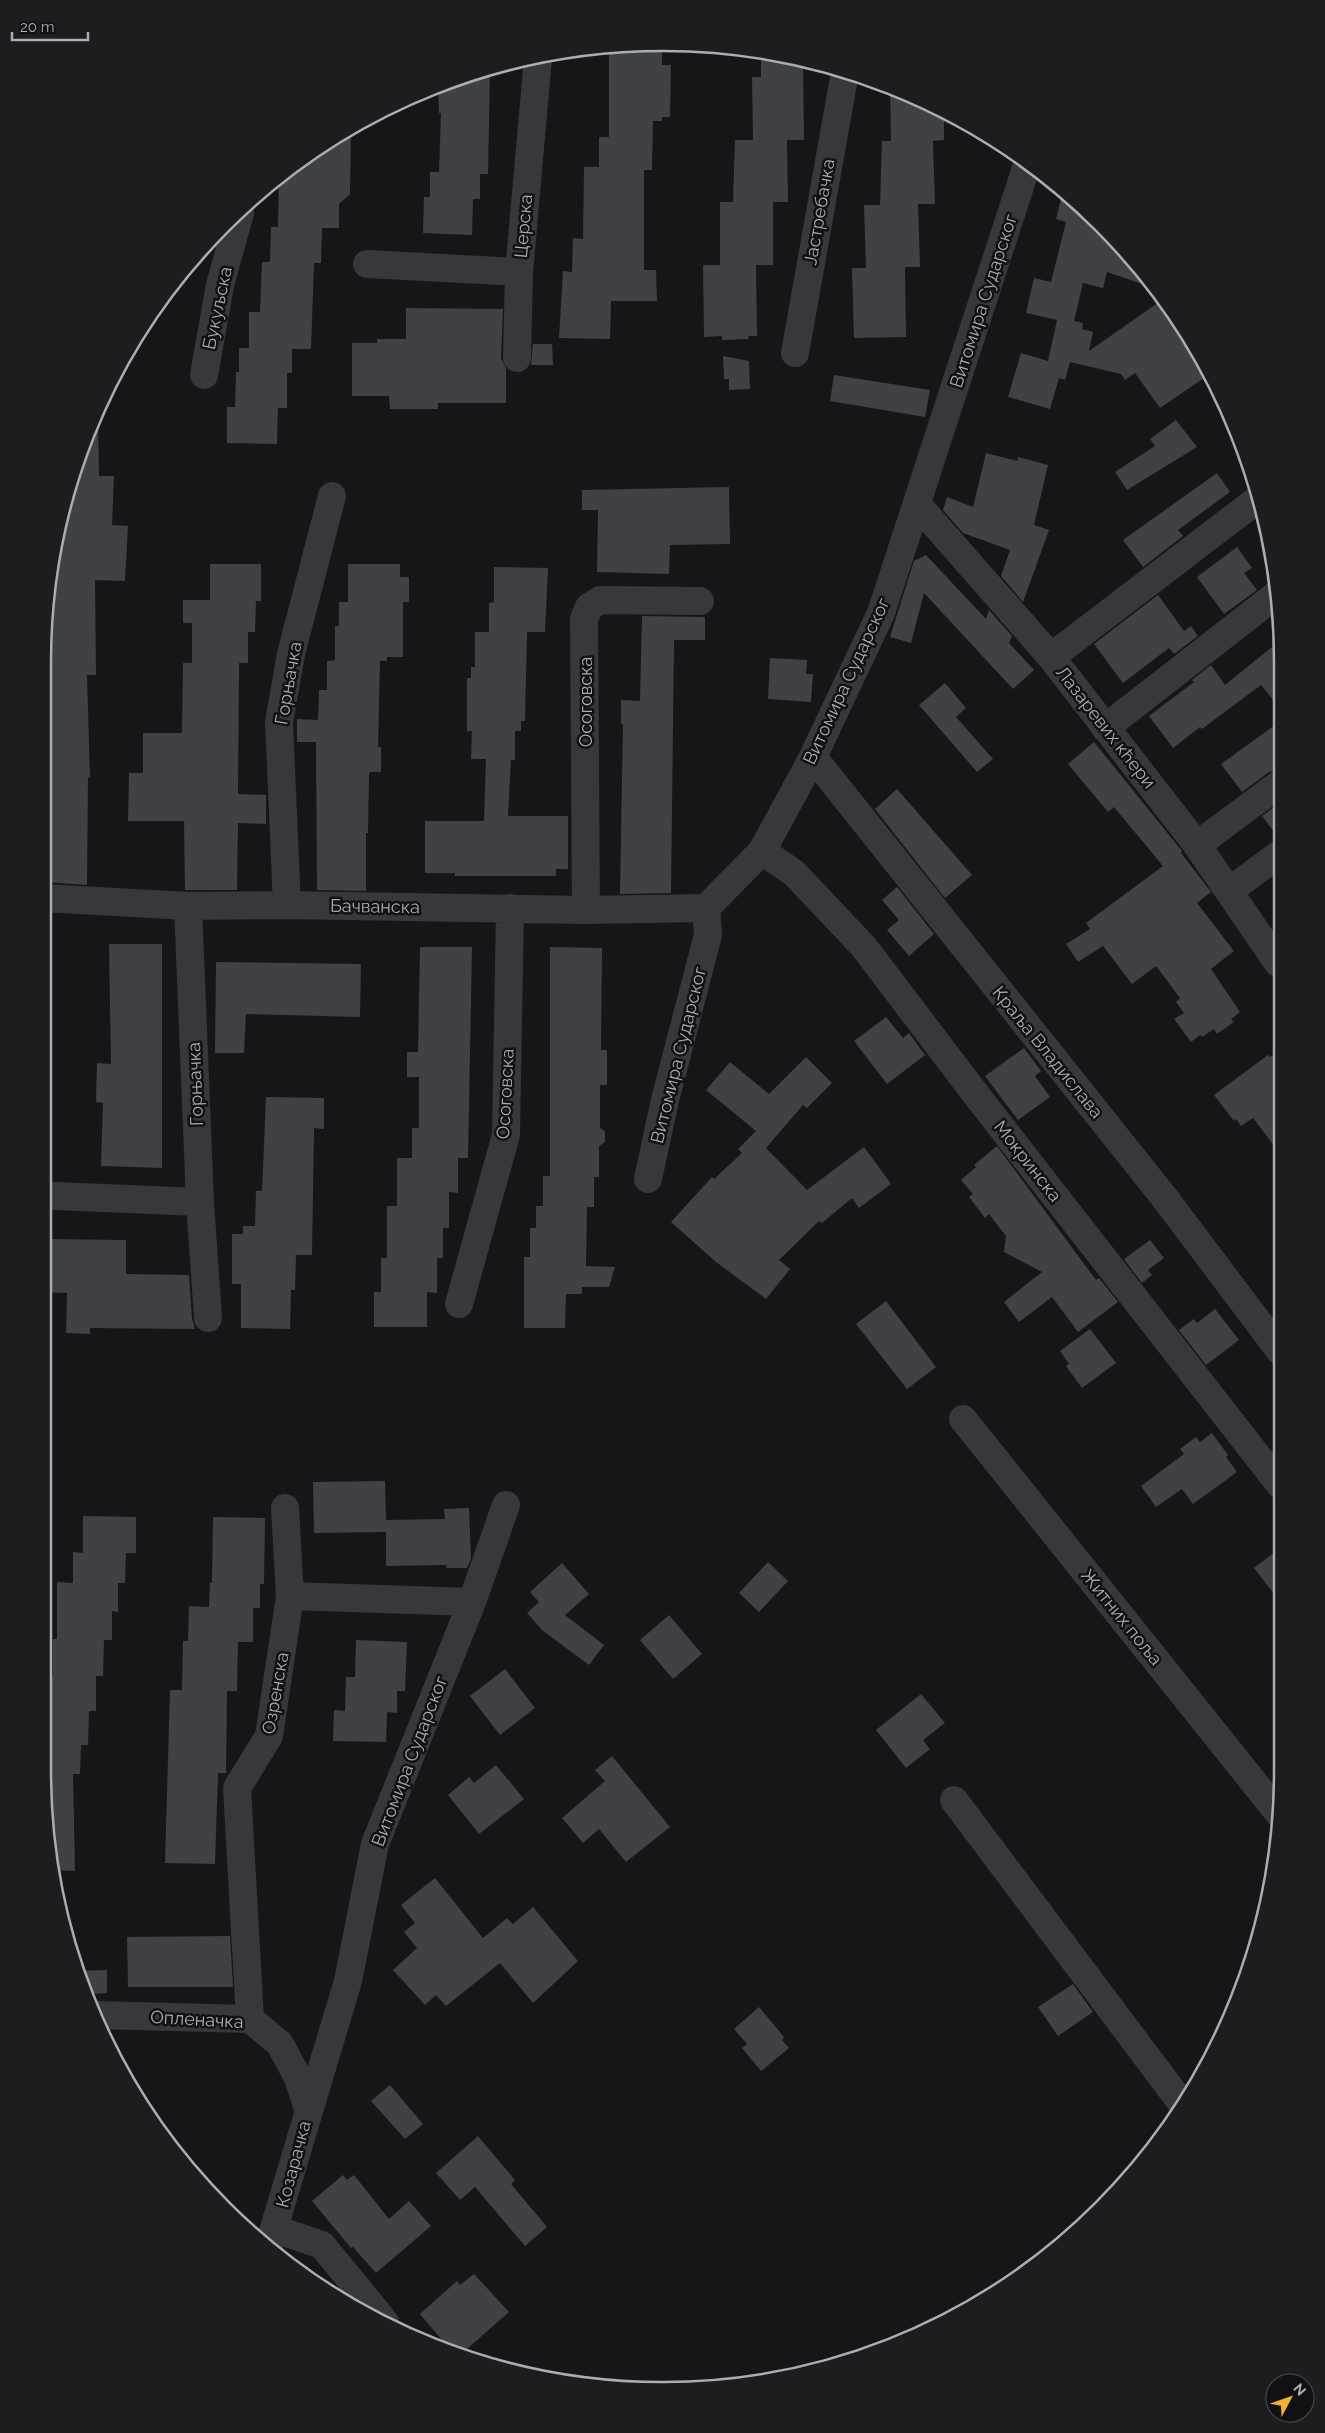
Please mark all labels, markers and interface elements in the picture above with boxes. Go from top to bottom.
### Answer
scale bar [12,10,89,42]
text: 20 m [20,18,55,36]
street label: Јастребачка [799,157,839,267]
street label: Церска [510,193,536,259]
street label: Витомира Сударског [945,212,1021,390]
street label: Букуљска [198,265,236,351]
street label: Витомира Сударског [798,595,894,767]
street label: Горњачка [270,640,306,726]
street label: Осоговска [575,657,596,747]
street label: Лазаревих кћери [1052,662,1160,792]
street label: Бачванска [330,895,420,917]
street label: Витомира Сударског [646,965,710,1145]
street label: Краља Владислава [988,982,1108,1122]
street label: Горњачка [183,1042,207,1126]
street label: Осоговска [492,1048,518,1140]
street label: Мокринска [990,1116,1066,1206]
street label: Житних поља [1077,1565,1167,1669]
street label: Озренска [257,1650,293,1736]
street label: Витомира Сударског [367,1673,451,1849]
street label: Опленачка [150,2006,244,2032]
street label: Козарачка [271,2118,315,2210]
north arrow [1265,2373,1315,2423]
text: N [1290,2380,1309,2399]

